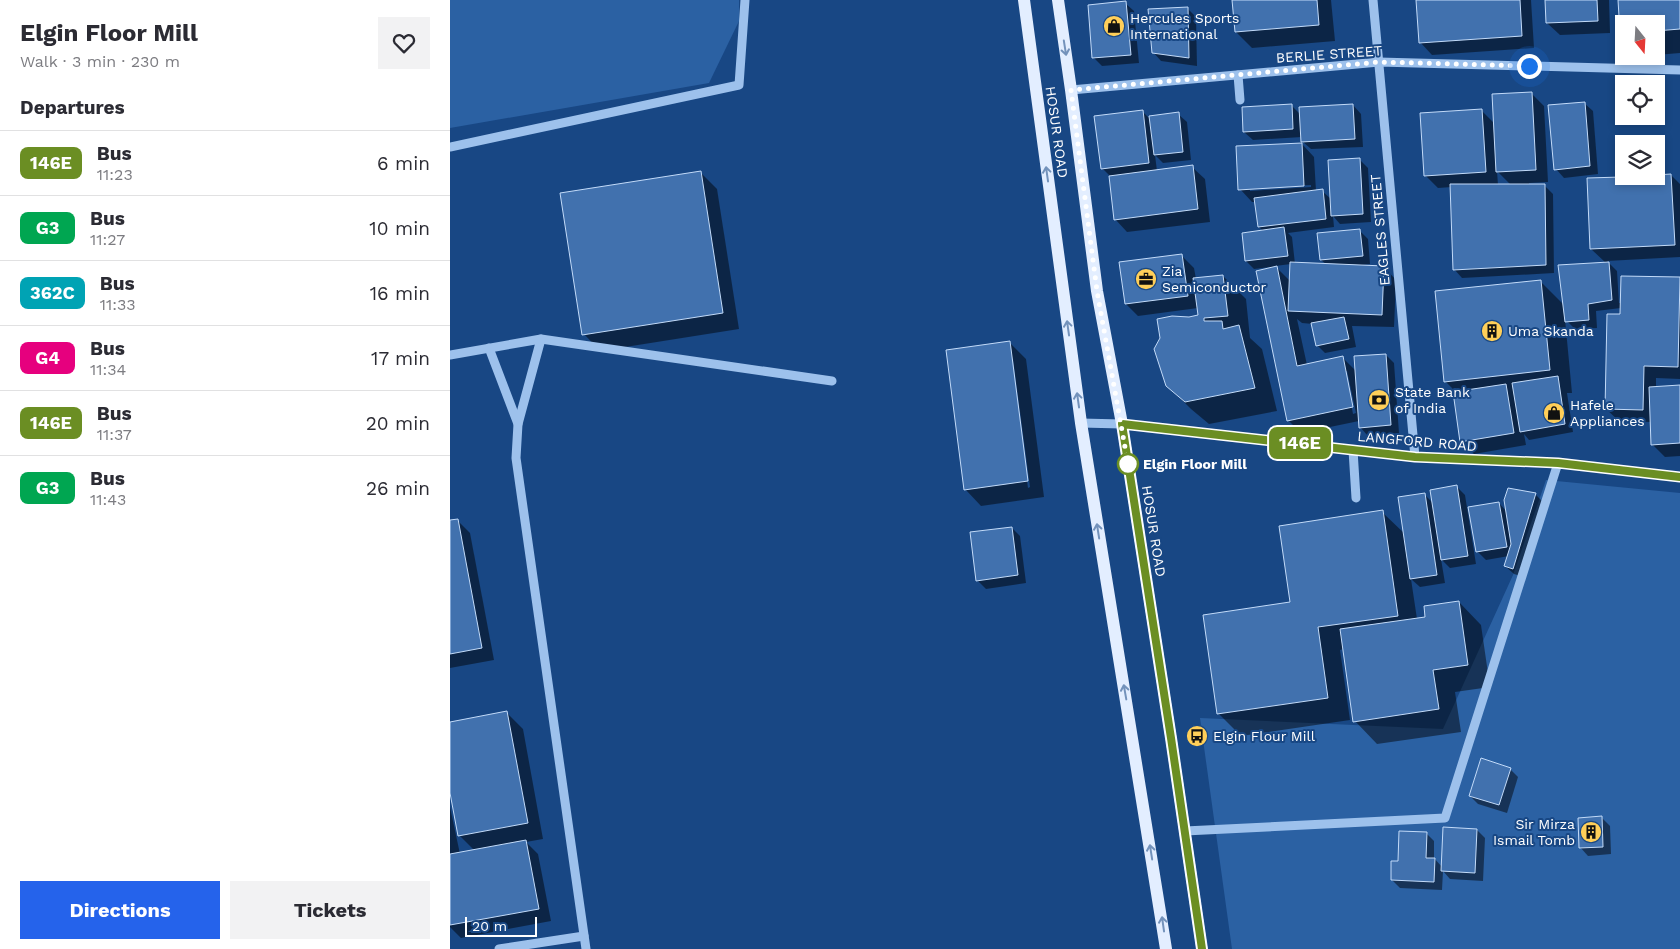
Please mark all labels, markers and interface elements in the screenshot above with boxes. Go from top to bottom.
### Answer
place label: Hercules Sports International [1130,10,1239,42]
shop icon: Hercules Sports International [1102,14,1126,38]
north arrow [1615,15,1665,65]
map controls [1615,15,1665,185]
button: heart [378,17,430,69]
text: Elgin Floor Mill [20,19,198,47]
one-way arrow [1060,40,1070,56]
street label: BERLIE STREET [1275,42,1383,66]
text: Walk · 3 min · 230 m [20,52,180,71]
your location [1517,54,1542,79]
button: locate [1615,75,1665,125]
street label: HOSUR ROAD [1043,85,1071,179]
text: Departures [20,96,125,119]
button: layers [1615,135,1665,185]
text: Bus [97,142,132,165]
text: 146E [30,152,72,173]
text: 6 min [377,152,430,175]
text: 11:23 [97,165,133,184]
one-way arrow [1042,166,1052,182]
street label: EAGLES STREET [1367,173,1393,286]
text: Bus [90,207,125,230]
text: G3 [36,217,59,238]
text: 10 min [369,217,430,240]
text: 11:27 [90,230,125,249]
place label: Zia Semiconductor [1162,263,1267,295]
office icon: Zia Semiconductor [1134,267,1158,291]
text: Bus [100,272,135,295]
text: 362C [30,282,75,303]
text: 16 min [370,282,430,305]
text: 11:33 [100,295,136,314]
building icon: Uma Skanda [1480,319,1504,343]
one-way arrow [1063,320,1073,336]
place label: Uma Skanda [1508,323,1594,339]
text: Bus [90,337,125,360]
text: G4 [35,347,60,368]
text: 17 min [371,347,430,370]
text: 11:34 [90,360,126,379]
place label: State Bank of India [1395,384,1470,416]
bank icon: State Bank of India [1367,388,1391,412]
one-way arrow [1073,392,1083,408]
place label: Hafele Appliances [1570,397,1645,429]
shop icon: Hafele Appliances [1542,401,1566,425]
text: Bus [97,402,132,425]
text: 146E [30,412,72,433]
text: 20 min [366,412,430,435]
text: 11:37 [97,425,132,444]
line badge: 146E [1265,427,1335,459]
street label: LANGFORD ROAD [1357,428,1477,454]
text: 146E [1279,432,1321,453]
marker: Elgin Floor Mill [1117,453,1139,475]
place label: Elgin Floor Mill [1143,456,1247,472]
text: Bus [90,467,125,490]
text: G3 [36,477,59,498]
text: 26 min [366,477,430,500]
street label: HOSUR ROAD [1139,484,1169,578]
text: 11:43 [90,490,126,509]
one-way arrow [1093,524,1103,540]
one-way arrow [1119,684,1129,700]
bus stop icon: Elgin Flour Mill [1185,724,1209,748]
place label: Elgin Flour Mill [1213,728,1316,744]
place label: Sir Mirza Ismail Tomb [1493,816,1575,848]
building icon: Sir Mirza Ismail Tomb [1579,820,1603,844]
one-way arrow [1146,844,1156,860]
button: Directions [20,881,220,939]
button: Tickets [230,881,430,939]
scale bar [465,914,538,937]
one-way arrow [1157,917,1167,933]
text: 20 m [472,918,507,934]

